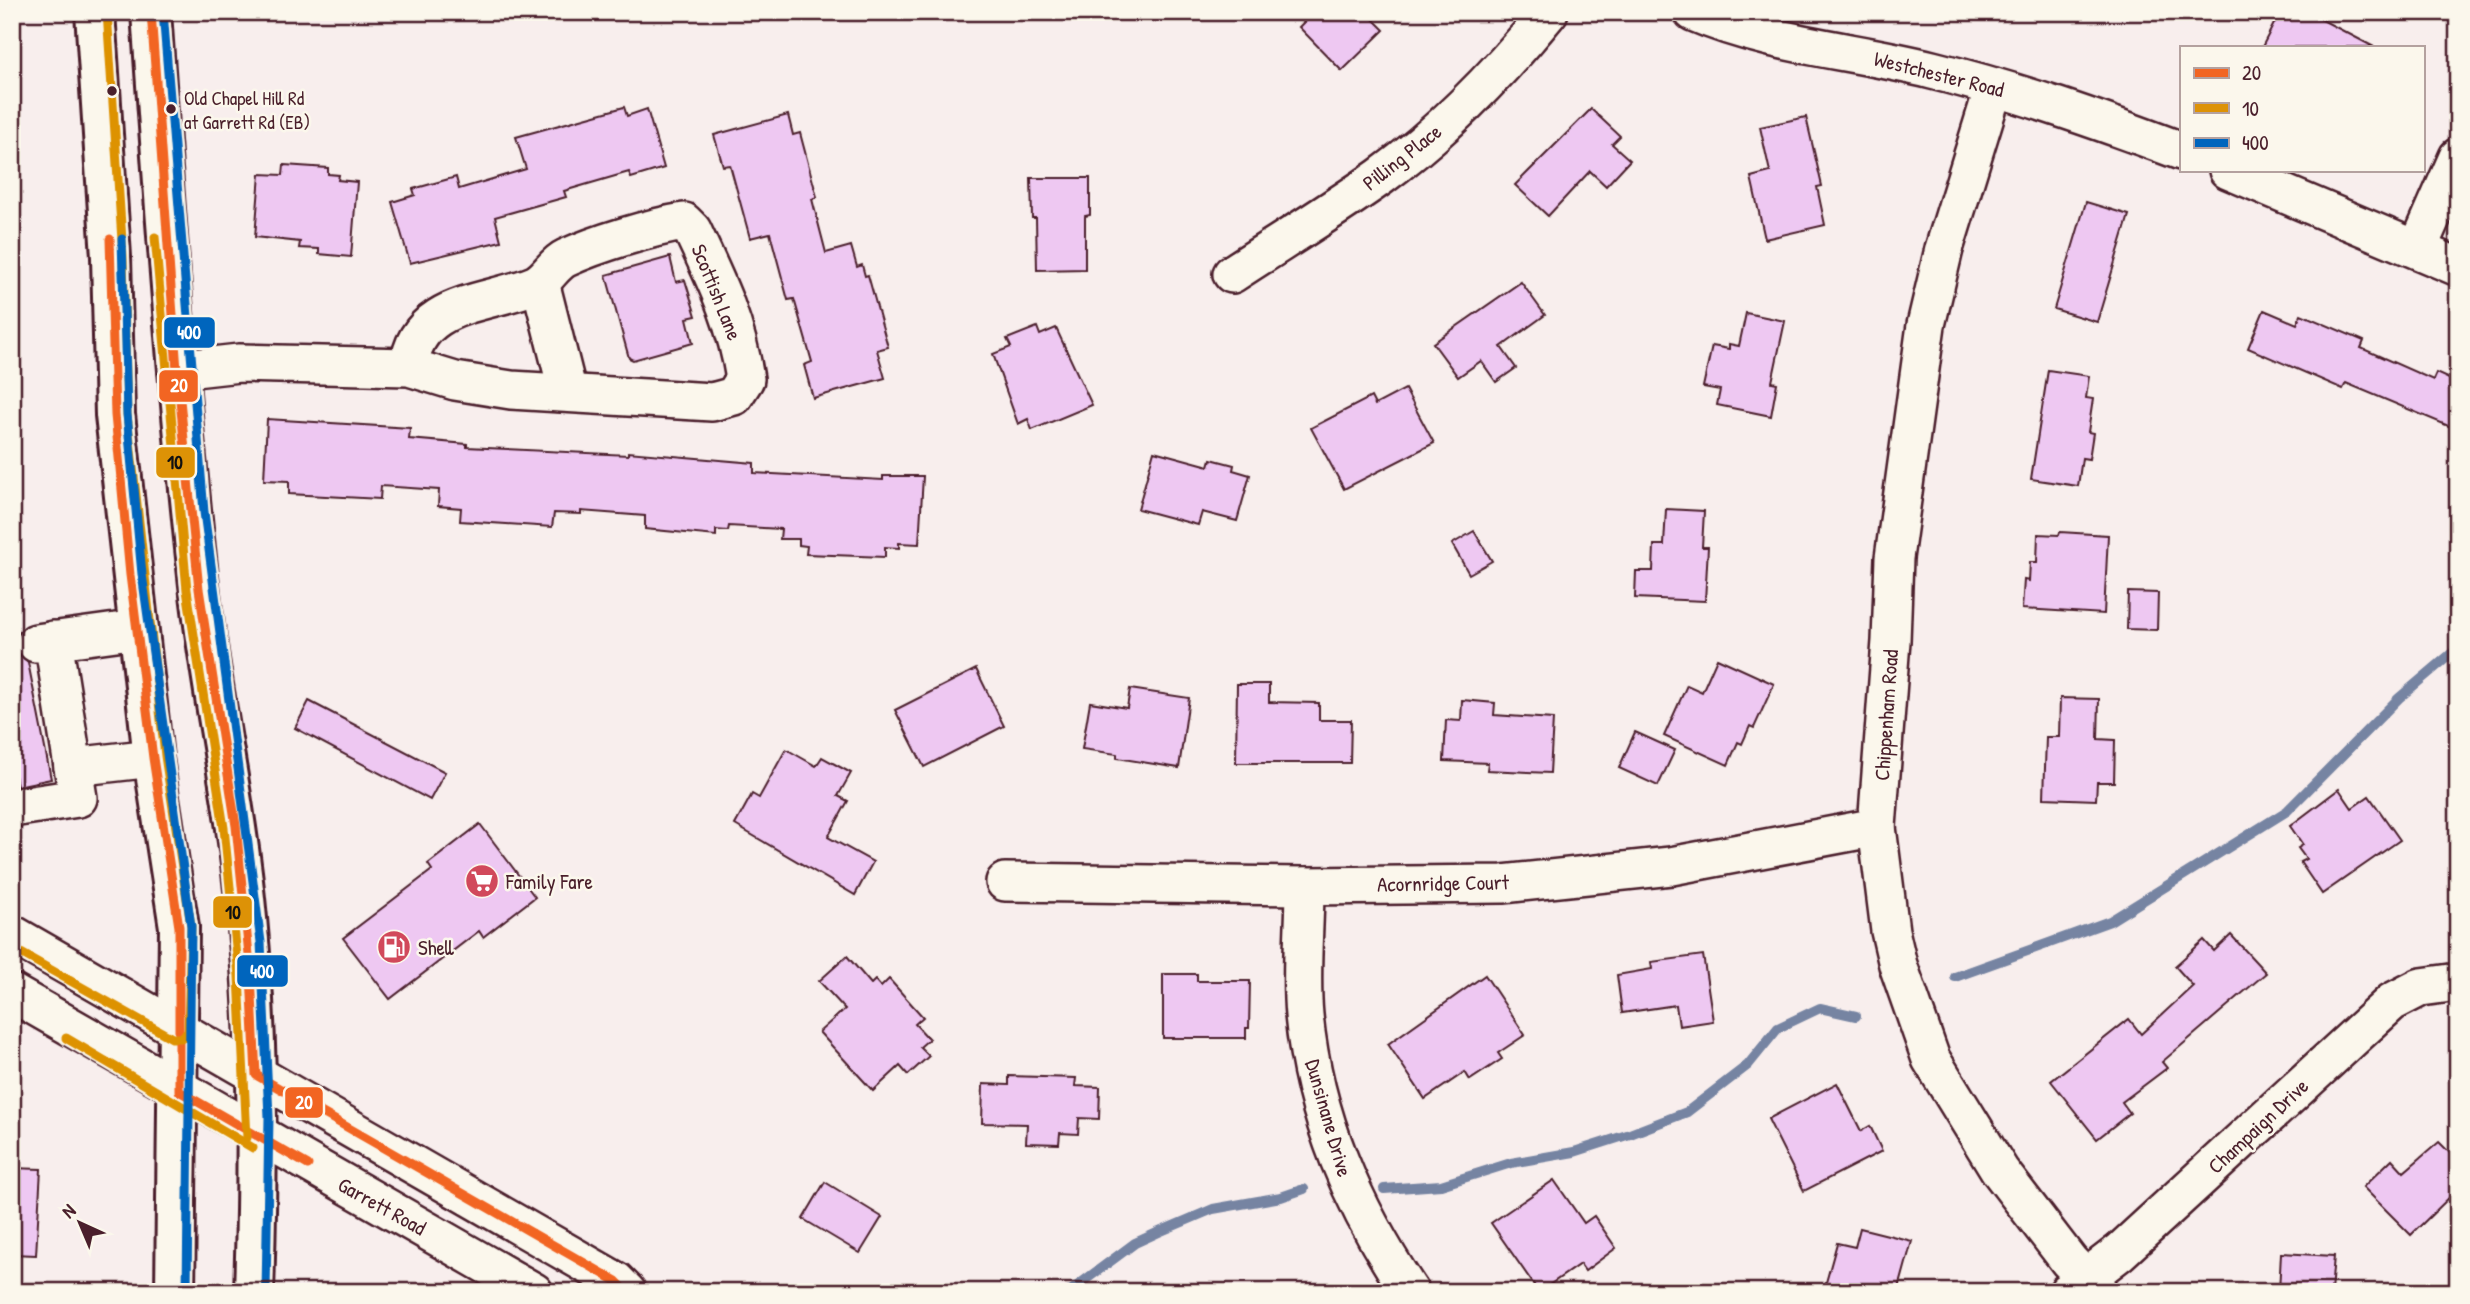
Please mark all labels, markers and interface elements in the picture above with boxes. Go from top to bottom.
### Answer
street label: Westchester Road [1871,44,2007,104]
legend [2180,46,2424,172]
text: 20 [2242,58,2261,87]
unlabelled marker [105,84,119,98]
place label: Old Chapel Hill Rd at Garrett Rd (EB) [184,85,310,135]
text: 10 [2242,94,2259,123]
marker: Old Chapel Hill Rd at Garrett Rd (EB) [164,102,178,116]
street label: Pilling Place [1357,117,1447,197]
text: 400 [2242,128,2269,157]
street label: Scottish Lane [685,240,749,344]
line badge: 400 [163,316,216,349]
text: 400 [177,319,202,345]
line badge: 20 [158,369,199,403]
text: 20 [170,372,188,398]
line badge: 10 [155,446,196,479]
text: 10 [167,449,183,475]
street label: Chippenham Road [1867,648,1905,782]
supermarket icon: Family Fare [463,862,501,900]
place label: Family Fare [505,867,593,896]
street label: Acornridge Court [1377,867,1510,899]
line badge: 10 [212,895,253,929]
text: 10 [225,899,241,925]
fuel station icon: Shell [375,928,413,966]
place label: Shell [418,933,455,962]
line badge: 400 [236,954,289,988]
text: 400 [250,958,275,984]
street label: Dunsinane Drive [1298,1056,1360,1180]
street label: Champaign Drive [2201,1072,2315,1180]
line badge: 20 [284,1086,324,1119]
text: 20 [295,1089,313,1115]
street label: Garrett Road [333,1170,431,1242]
north arrow [46,1188,116,1258]
text: N [56,1198,81,1224]

